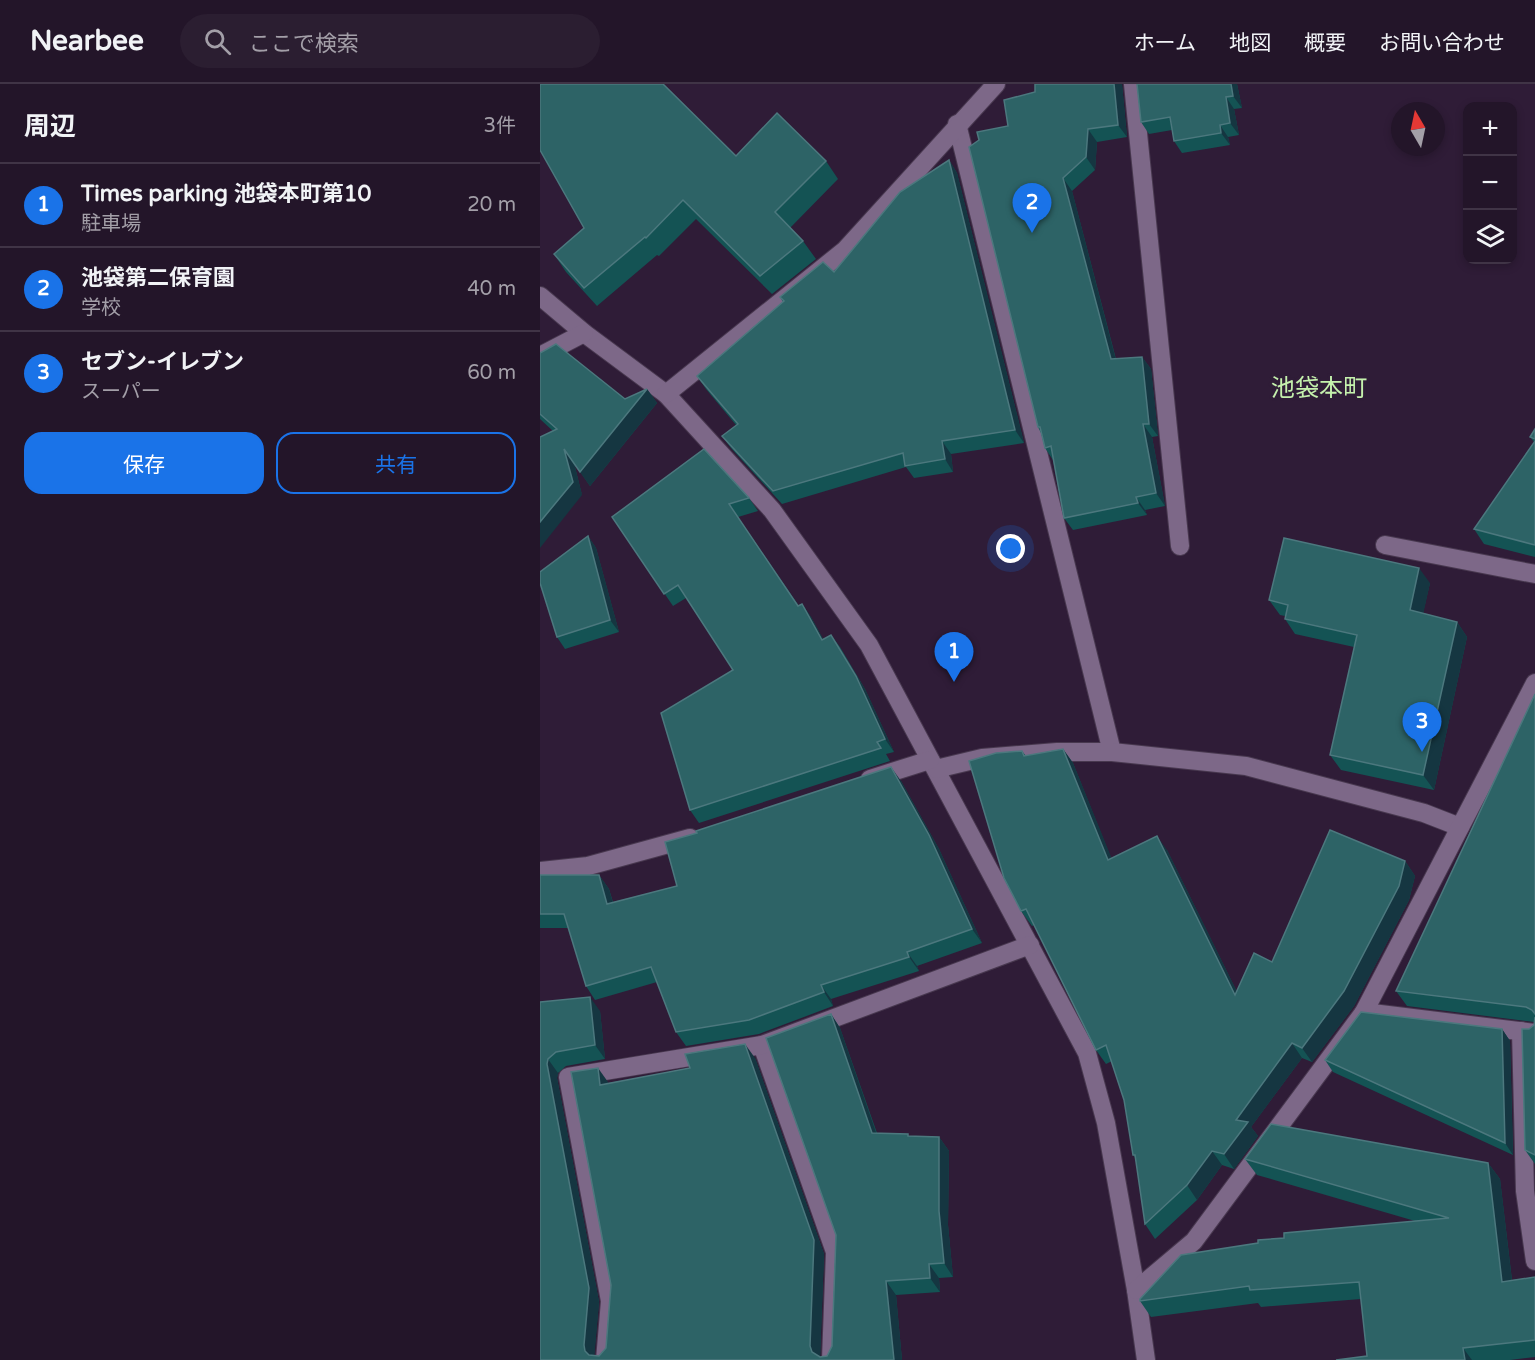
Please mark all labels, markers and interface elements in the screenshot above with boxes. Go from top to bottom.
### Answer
search box [180,14,600,68]
text: Nearbee [30,24,144,58]
icon: search [201,25,234,58]
text: ここで検索 [249,31,359,57]
text: ホーム [1134,31,1196,56]
text: 地図 [1229,31,1271,56]
text: 概要 [1304,31,1346,56]
text: お問い合わせ [1379,31,1505,56]
north arrow [1391,102,1445,156]
map controls [1463,102,1517,264]
button: + [1463,102,1517,156]
text: 周辺 [24,111,76,142]
text: 3件 [483,114,516,138]
button: − [1463,156,1517,210]
text: Times parking 池袋本町第10 [81,181,371,207]
pin: 2 [1012,184,1052,233]
text: 1 [37,193,50,217]
text: 20 m [467,193,516,217]
button: layers [1463,210,1517,264]
text: 駐車場 [81,212,141,236]
text: 池袋第二保育園 [81,265,235,291]
text: 2 [37,277,50,301]
text: 40 m [467,277,516,301]
text: 学校 [81,296,121,320]
text: セブン-イレブン [81,349,244,375]
text: 3 [37,361,50,385]
text: 60 m [467,361,516,385]
district label: 池袋本町 [1271,374,1367,403]
text: スーパー [81,380,161,404]
button: 保存 [24,432,264,494]
button: 共有 [276,432,516,494]
your location [996,534,1025,563]
pin: 1 [934,632,974,682]
pin: 3 [1402,702,1442,752]

